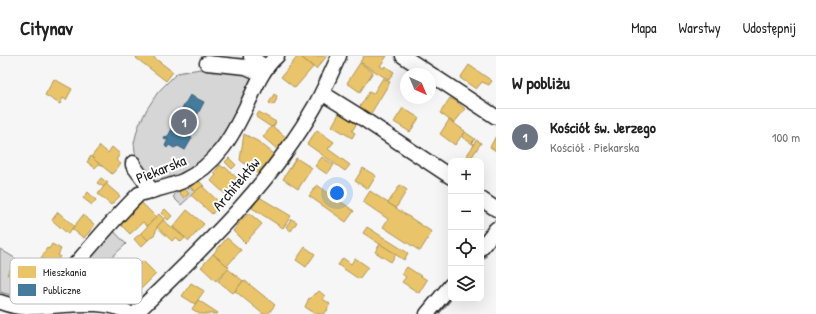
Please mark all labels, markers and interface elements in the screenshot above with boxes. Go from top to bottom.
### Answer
text: Citynav [20,15,73,41]
text: Mapa [631,18,657,37]
text: Warstwy [679,18,721,37]
text: Udostępnij [743,18,796,37]
north arrow [400,68,436,104]
text: W pobliżu [512,71,570,94]
pin: 1 [171,107,197,137]
text: Kościół św. Jerzego [550,117,656,138]
text: 1 [523,128,527,146]
text: 100 m [772,128,800,146]
text: Kościół · Piekarska [550,138,639,156]
street label: Piekarska [133,149,189,189]
street label: Architektów [207,153,265,215]
map controls [448,158,484,302]
button: + [448,158,484,194]
your location [327,183,347,203]
button: − [448,194,484,230]
button: locate [448,230,484,266]
legend [10,258,142,304]
text: Mieszkania [43,265,87,279]
button: layers [448,266,484,302]
text: Publiczne [43,283,82,297]

